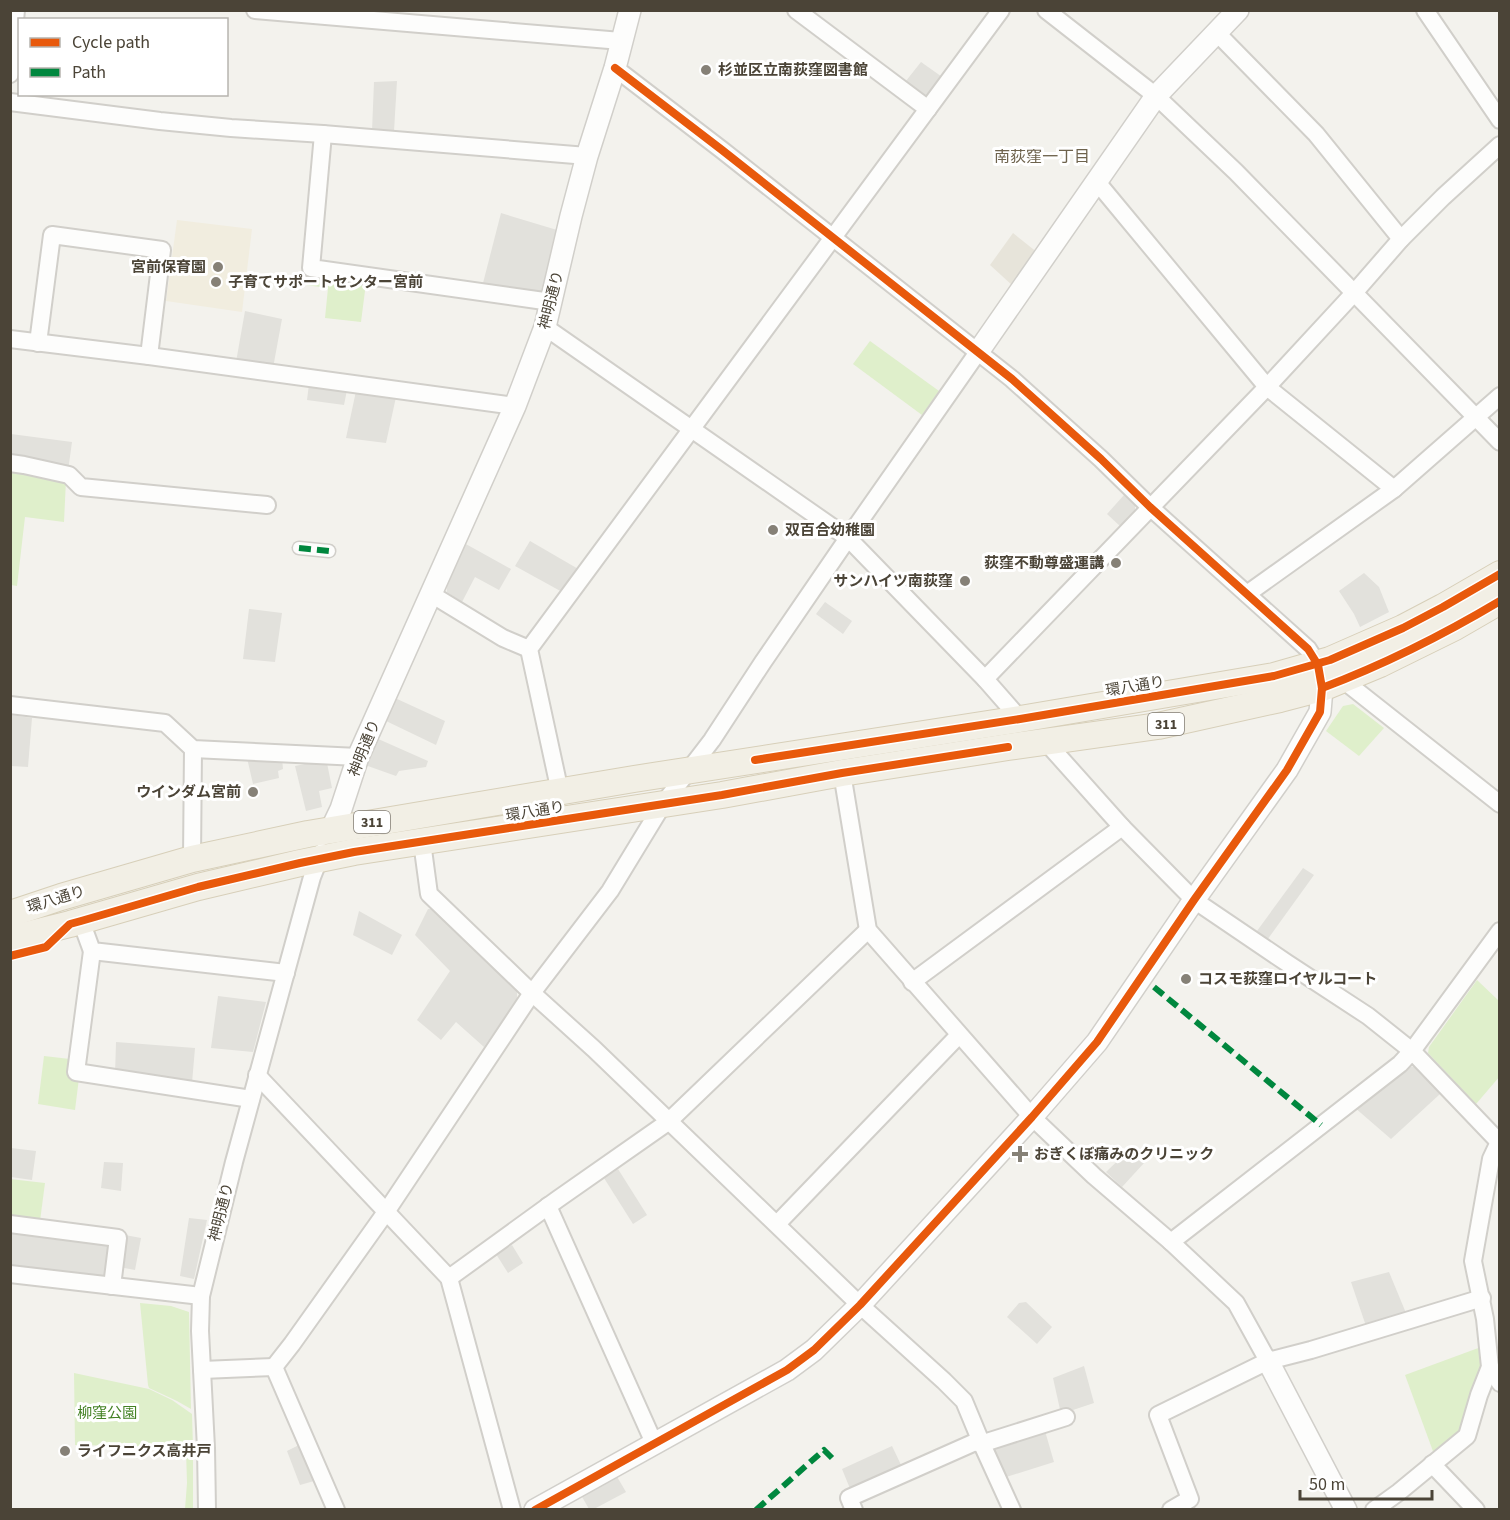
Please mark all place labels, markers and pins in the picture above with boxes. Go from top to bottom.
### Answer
place label: 杉並区立南荻窪図書館 [718,60,868,81]
marker: 杉並区立南荻窪図書館 [699,63,713,77]
place label: 宮前保育園 [131,257,206,278]
marker: 宮前保育園 [211,260,225,274]
place label: 子育てサポートセンター宮前 [228,272,423,293]
marker: 子育てサポートセンター宮前 [209,275,223,289]
place label: 双百合幼稚園 [785,520,875,541]
marker: 双百合幼稚園 [766,523,780,537]
place label: 荻窪不動尊盛運講 [984,553,1104,574]
marker: 荻窪不動尊盛運講 [1109,556,1123,570]
place label: サンハイツ南荻窪 [833,571,953,592]
marker: サンハイツ南荻窪 [958,574,972,588]
place label: ウインダム宮前 [136,782,241,803]
marker: ウインダム宮前 [246,785,260,799]
place label: コスモ荻窪ロイヤルコート [1198,969,1377,990]
marker: コスモ荻窪ロイヤルコート [1179,972,1193,986]
place label: おぎくぼ痛みのクリニック [1034,1144,1214,1165]
marker: おぎくぼ痛みのクリニック [1011,1145,1029,1163]
place label: ライフニクス高井戸 [77,1441,212,1462]
marker: ライフニクス高井戸 [58,1444,72,1458]

